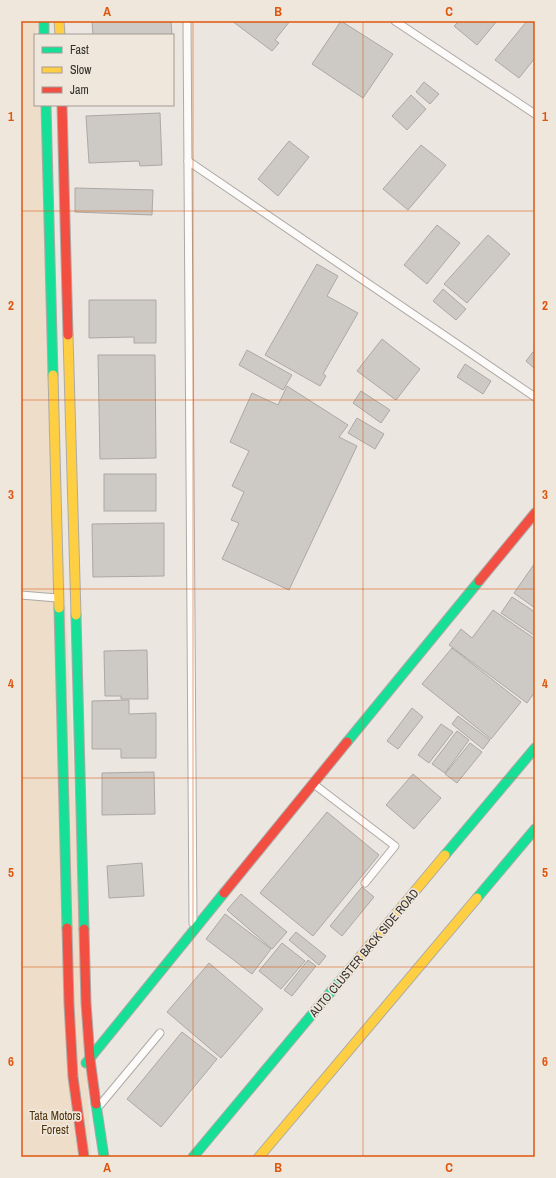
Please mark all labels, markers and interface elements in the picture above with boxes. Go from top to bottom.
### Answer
text: A [103,3,111,20]
text: B [274,3,282,20]
text: C [445,3,453,20]
legend [34,34,174,106]
text: Fast [70,42,89,58]
text: Slow [70,62,92,78]
text: Jam [70,82,89,98]
text: 1 [8,108,14,125]
text: 1 [542,108,548,125]
text: 2 [8,297,14,314]
text: 2 [542,297,548,314]
text: 3 [8,486,14,503]
text: 3 [542,486,548,503]
text: 4 [8,675,14,692]
text: 4 [542,675,548,692]
text: 5 [8,864,14,881]
text: 5 [542,864,548,881]
street label: AUTO CLUSTER BACK SIDE ROAD [305,886,422,1021]
text: 6 [8,1053,14,1070]
text: 6 [542,1053,548,1070]
park label: Tata Motors Forest [29,1108,81,1138]
text: A [103,1159,111,1176]
text: B [274,1159,282,1176]
text: C [445,1159,453,1176]

